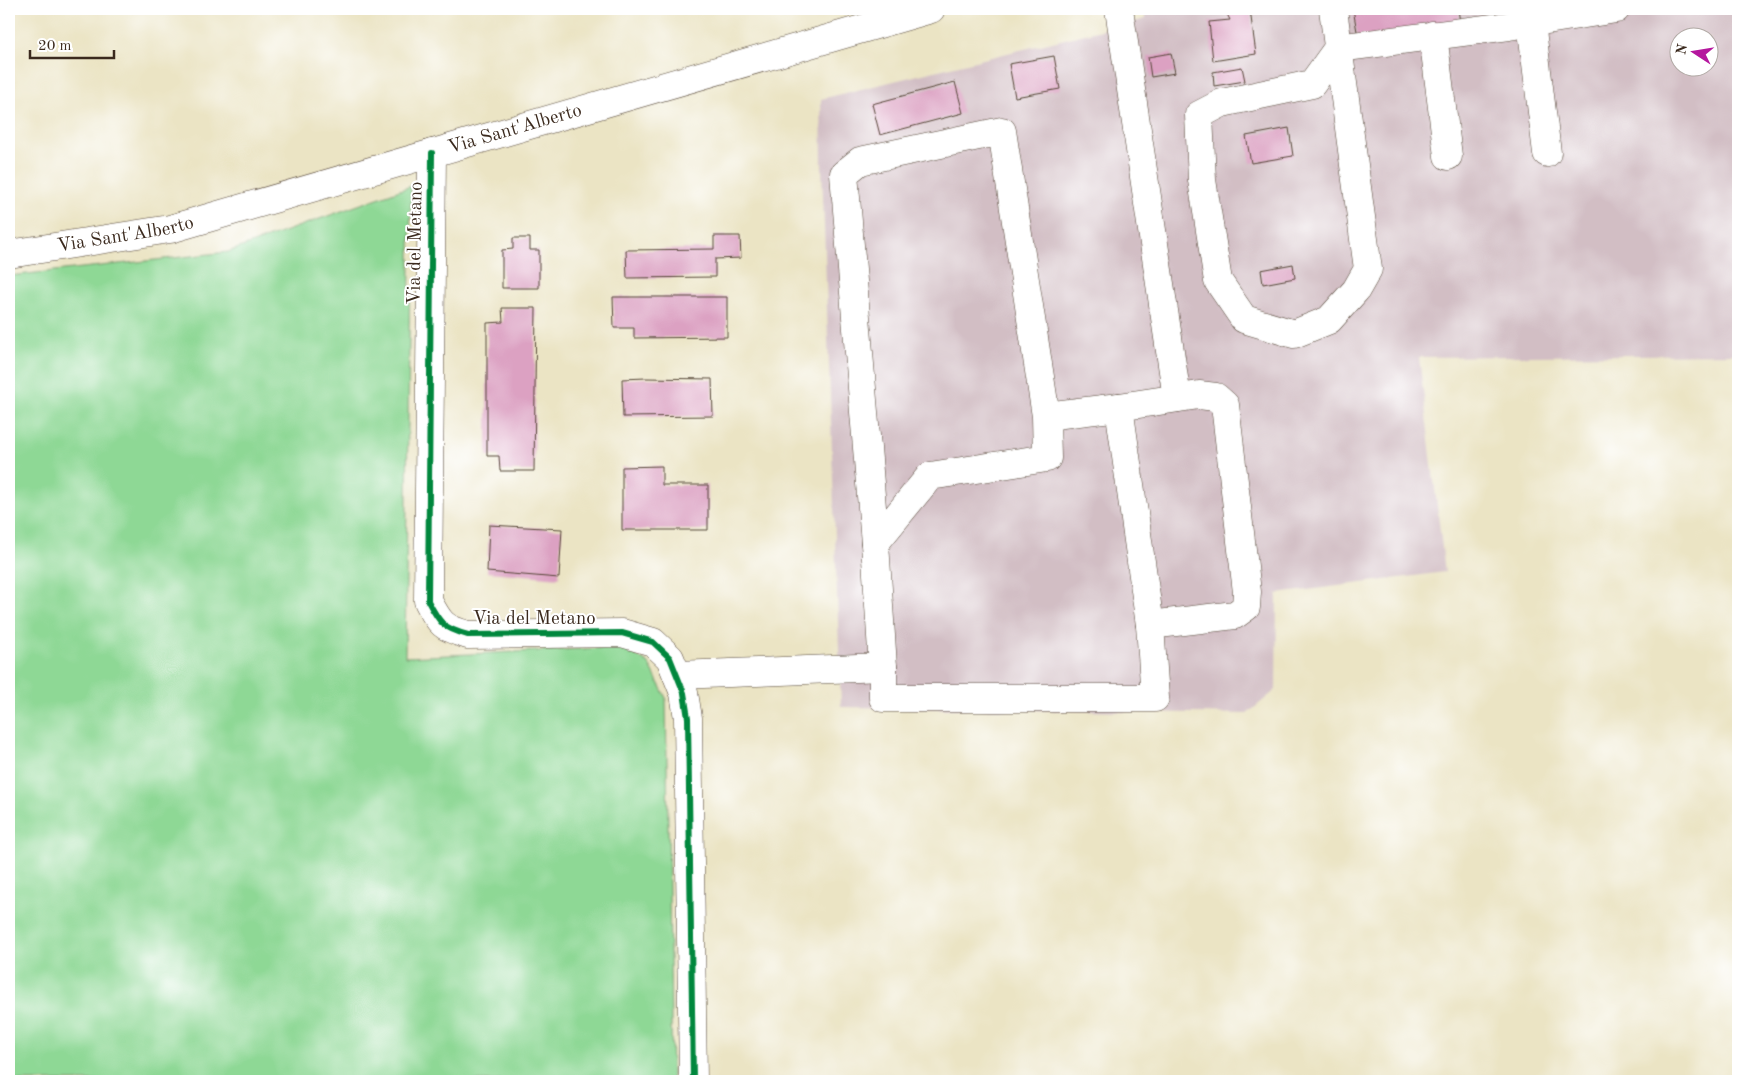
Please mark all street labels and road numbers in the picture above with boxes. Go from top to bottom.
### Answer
street label: Via Sant'Alberto [446,101,584,158]
street label: Via del Metano [405,181,427,305]
street label: Via Sant'Alberto [56,213,196,256]
street label: Via del Metano [472,610,596,629]

